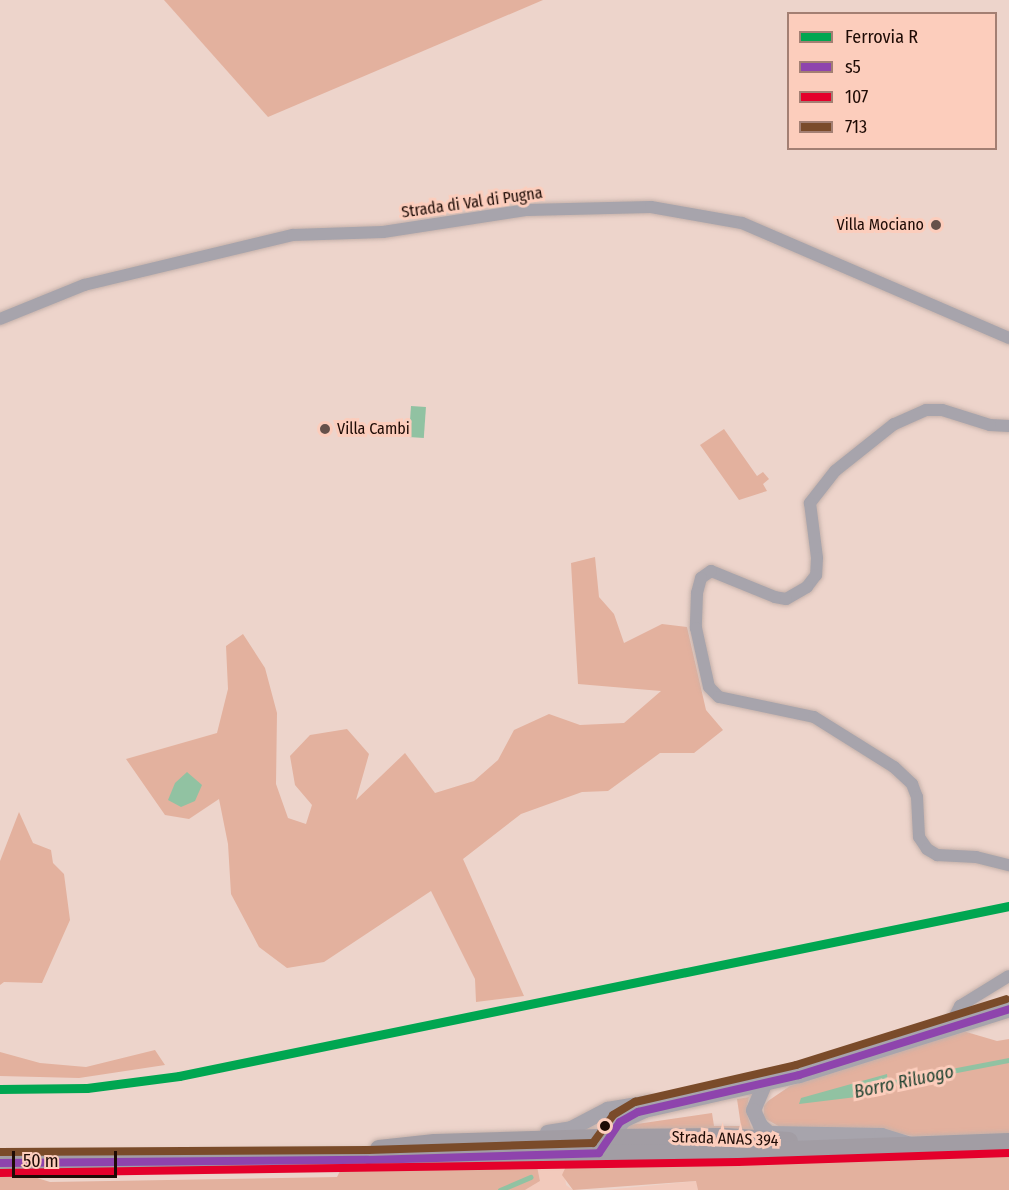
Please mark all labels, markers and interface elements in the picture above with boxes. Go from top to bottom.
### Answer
legend [787,12,997,150]
text: Ferrovia R [845,26,918,48]
text: s5 [845,56,861,78]
text: 107 [845,86,868,108]
text: 713 [845,116,867,138]
street label: Strada di Val di Pugna [400,184,544,222]
place label: Villa Mociano [836,215,924,235]
marker: Villa Mociano [929,218,943,232]
place label: Villa Cambi [337,419,410,439]
marker: Villa Cambi [318,422,332,436]
water label: Borro Riluogo [852,1061,956,1103]
unlabelled marker [599,1120,611,1132]
street label: Strada ANAS 394 [671,1128,779,1150]
scale bar [15,1139,120,1177]
text: 50 m [23,1150,59,1172]

